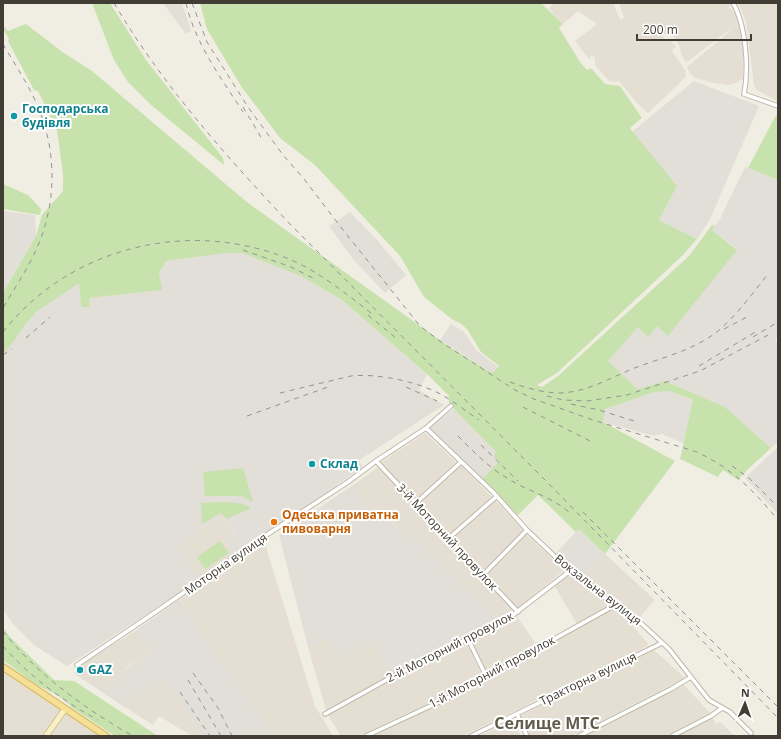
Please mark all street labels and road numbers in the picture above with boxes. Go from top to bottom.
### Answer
street label: 3-й Моторний провулок [393,479,502,595]
street label: Моторна вулиця [181,529,270,598]
street label: Вокзальна вулиця [551,550,646,629]
street label: 2-й Моторний провулок [383,607,517,686]
street label: 1-й Моторний провулок [426,631,559,712]
street label: Тракторна вулиця [536,648,639,709]

